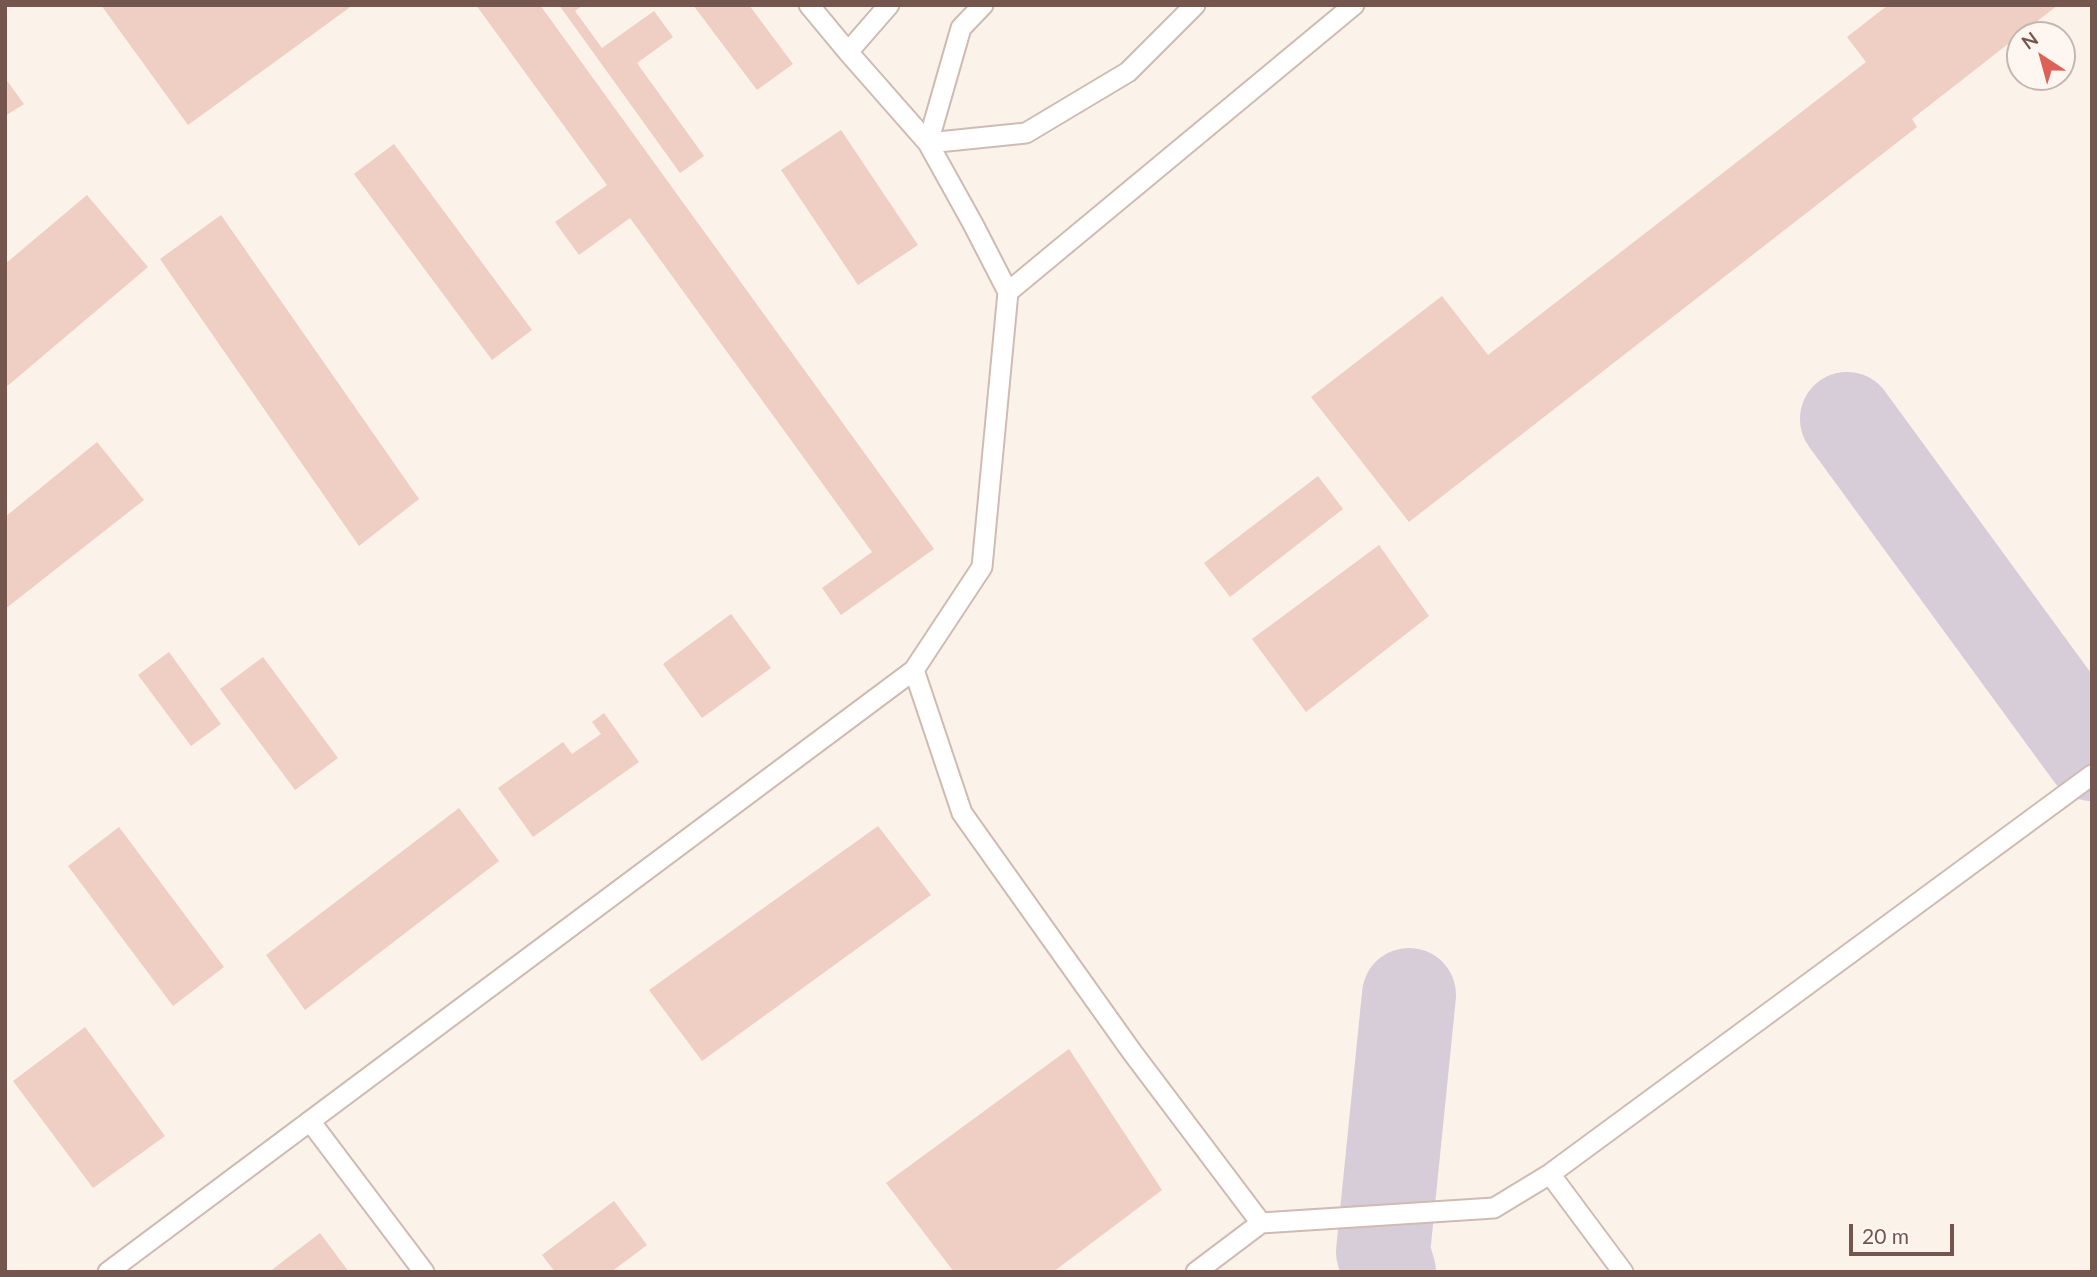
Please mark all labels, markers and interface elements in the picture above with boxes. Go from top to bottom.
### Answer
north arrow [2006,21,2076,91]
text: N [2017,27,2042,54]
scale bar [1852,1210,1957,1254]
text: 20 m [1862,1223,1909,1248]

